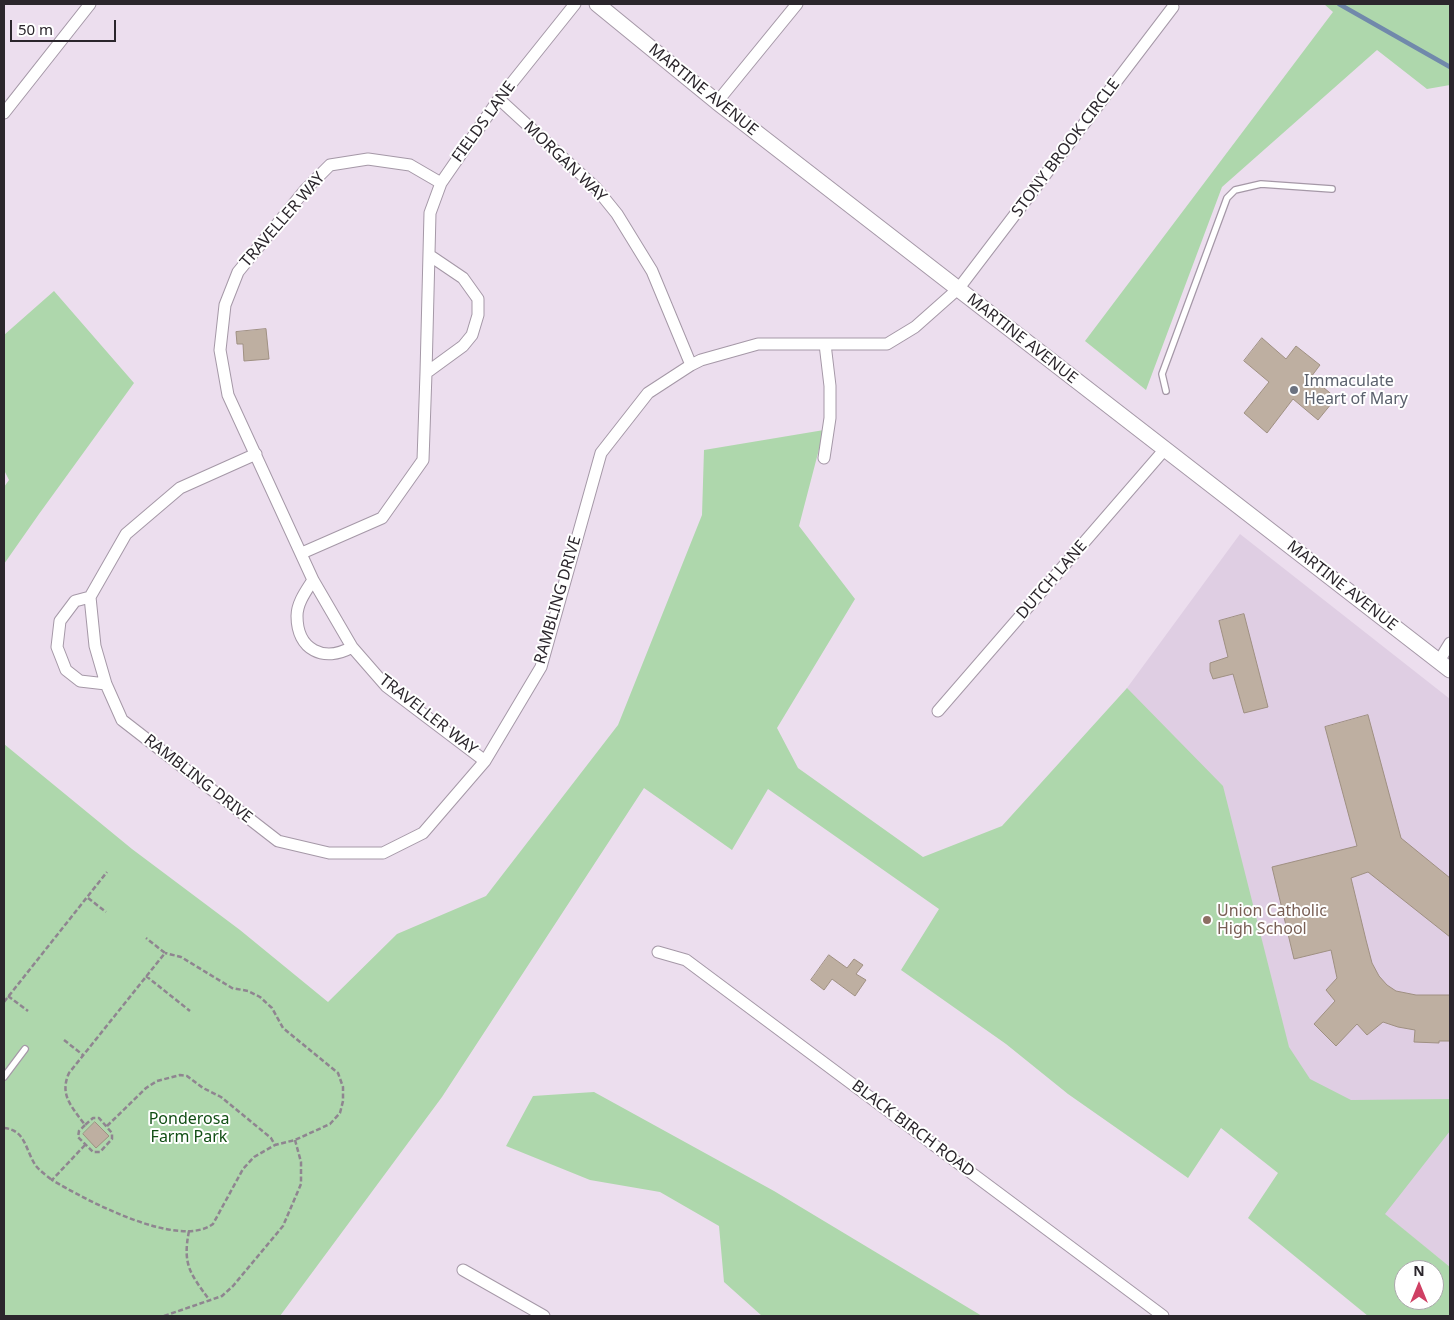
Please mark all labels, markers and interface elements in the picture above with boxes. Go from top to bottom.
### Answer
scale bar [12,10,119,42]
text: 50 m [18,19,53,39]
street label: MARTINE AVENUE [644,40,762,140]
street label: STONY BROOK CIRCLE [1008,75,1124,221]
street label: FIELDS LANE [448,78,520,166]
street label: MORGAN WAY [520,118,610,206]
street label: TRAVELLER WAY [237,169,329,271]
street label: MARTINE AVENUE [963,290,1081,388]
place label: Immaculate Heart of Mary [1304,371,1408,409]
marker: Immaculate Heart of Mary [1288,384,1300,396]
street label: RAMBLING DRIVE [531,534,585,666]
street label: DUTCH LANE [1013,537,1091,623]
street label: MARTINE AVENUE [1283,537,1401,635]
street label: TRAVELLER WAY [375,671,481,759]
street label: RAMBLING DRIVE [140,731,256,827]
place label: Union Catholic High School [1217,901,1327,939]
marker: Union Catholic High School [1201,914,1213,926]
street label: BLACK BIRCH ROAD [848,1077,978,1181]
park label: Ponderosa Farm Park [149,1109,229,1147]
north arrow [1394,1260,1444,1310]
text: N [1413,1261,1425,1280]

